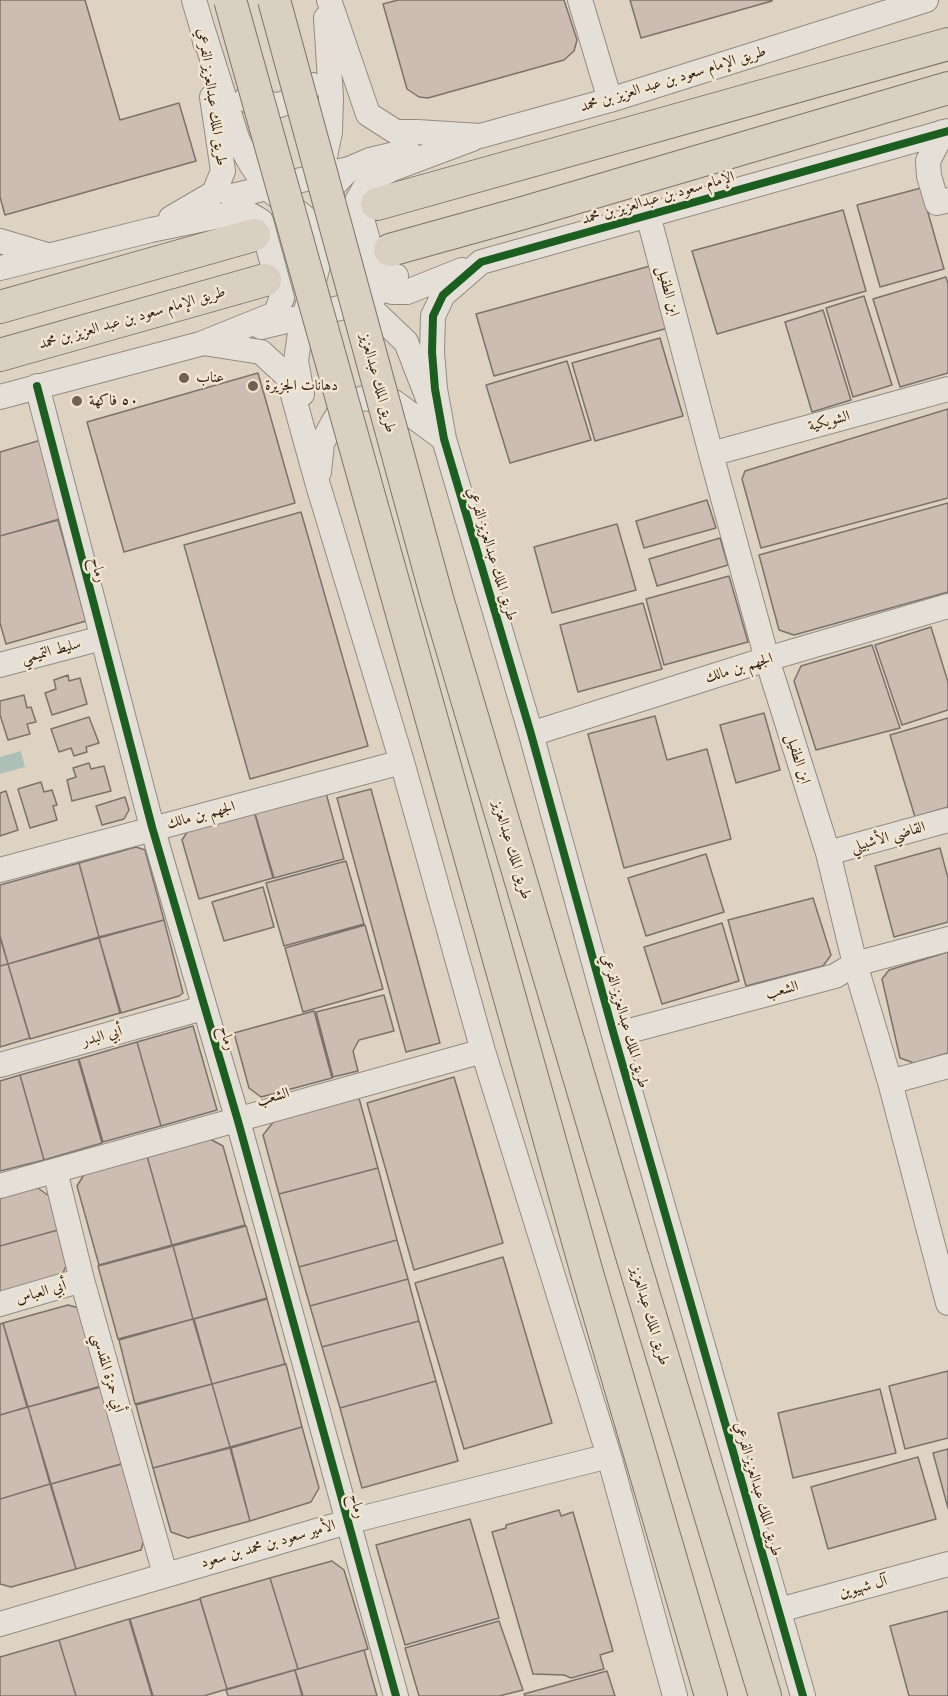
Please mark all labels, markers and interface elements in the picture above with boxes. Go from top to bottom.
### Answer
street label: طريق الملك عبدالعزيز الفرعي [193,27,231,167]
street label: طريق الإمام سعود بن عبد العزيز بن محمد [578,42,768,116]
street label: الإمام سعود بن عبدالعزيز بن محمد [580,168,736,228]
street label: ابن الطفيل [653,264,683,318]
street label: طريق الإمام سعود بن عبد العزيز بن محمد [37,283,227,353]
street label: طريق الملك عبدالعزيز [356,331,400,435]
place label: عناب [196,369,224,387]
marker: عناب [177,371,191,385]
place label: دهانات الجزيرة [265,377,338,395]
marker: دهانات الجزيرة [246,379,260,393]
place label: ٥٠ فاكهة [89,392,139,410]
marker: ٥٠ فاكهة [70,394,84,408]
street label: الشويكية [806,407,852,435]
street label: طريق الملك عبدالعزيز الفرعي [463,485,521,623]
street label: رماح [86,556,110,584]
street label: سليط التميمي [19,634,83,668]
street label: الجهم بن مالك [703,649,775,687]
street label: ابن الطفيل [782,732,814,786]
street label: الجهم بن مالك [165,797,237,833]
street label: طريق الملك عبدالعزيز [488,799,536,901]
street label: القاضي الأشبيلي [849,818,927,856]
street label: طريق الملك عبدالعزيز الفرعي [597,952,653,1090]
street label: الشعب [764,977,800,1003]
street label: أبي البدر [80,1022,124,1050]
street label: رماح [215,1023,239,1053]
street label: الشعب [255,1084,291,1110]
street label: طريق الملك عبدالعزيز [626,1265,674,1367]
street label: أبي العباس [14,1276,68,1308]
street label: أبي حمزة المقدسي [88,1331,128,1415]
street label: طريق الملك عبدالعزيز الفرعي [730,1420,786,1558]
street label: رماح [345,1492,369,1520]
street label: الأمير سعود بن محمد بن سعود [199,1516,337,1572]
street label: آل شهيوين [837,1572,889,1602]

